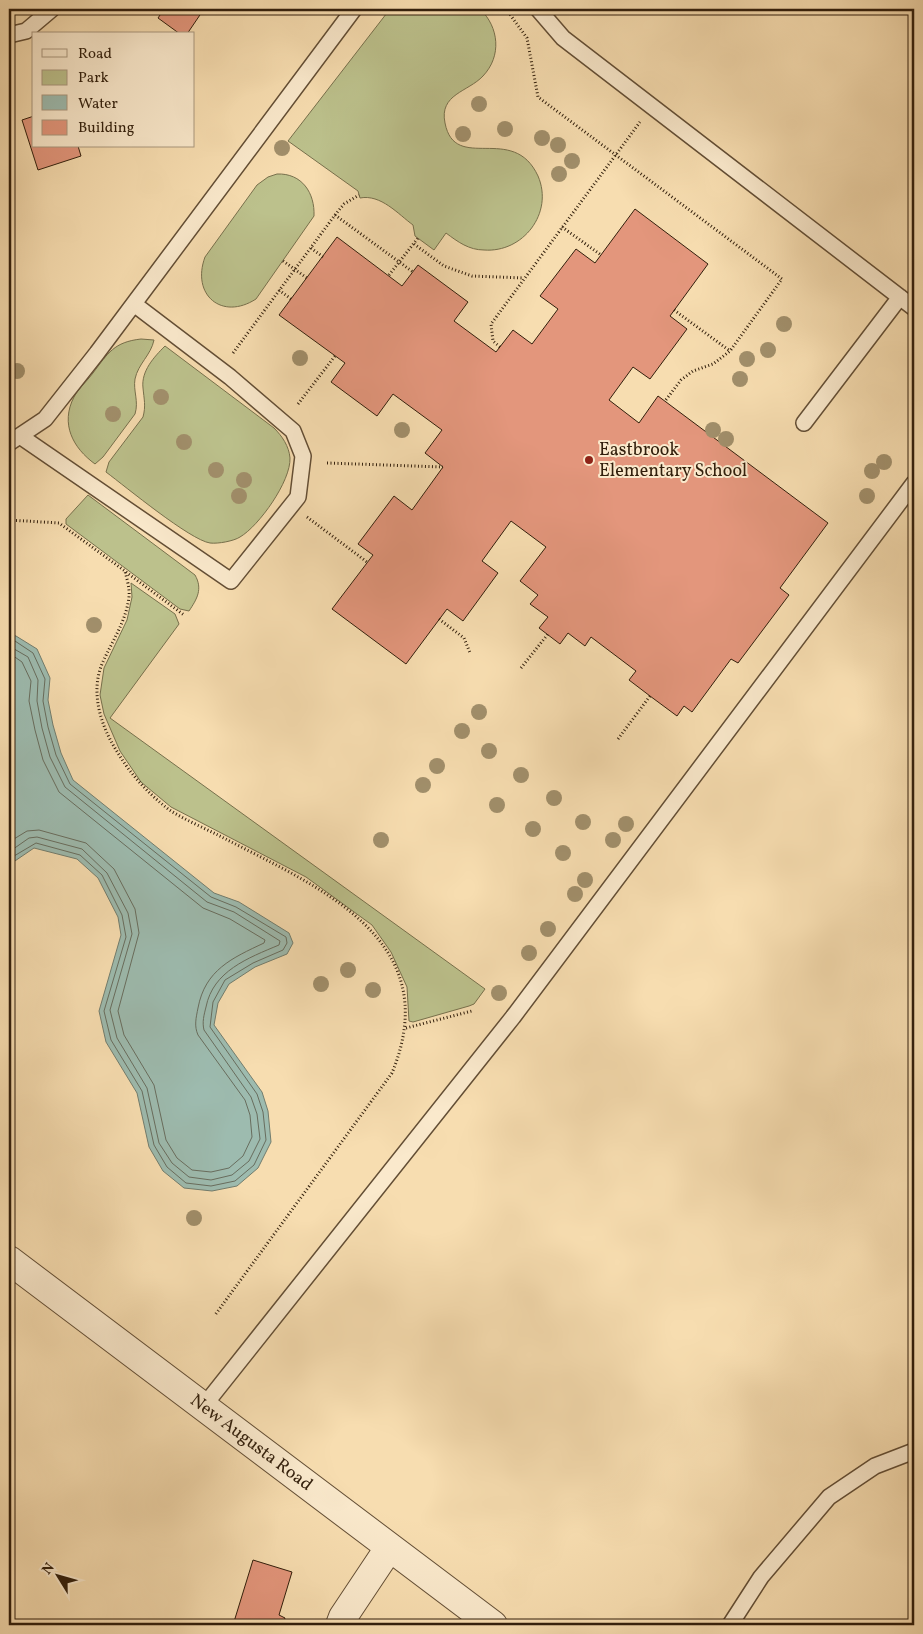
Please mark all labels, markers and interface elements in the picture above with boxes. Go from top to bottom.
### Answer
legend [32,32,195,148]
text: Road [78,44,112,65]
text: Park [78,68,109,89]
text: Water [78,94,118,115]
text: Building [78,118,135,139]
place label: Eastbrook Elementary School [599,438,747,484]
marker: Eastbrook Elementary School [583,454,595,466]
street label: New Augusta Road [184,1389,318,1497]
north arrow [32,1552,82,1602]
text: N [38,1559,59,1579]

